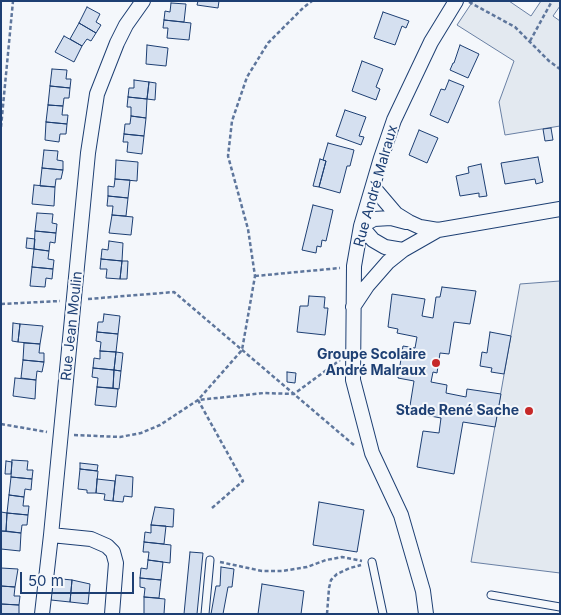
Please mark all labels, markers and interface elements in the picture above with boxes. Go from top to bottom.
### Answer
street label: Rue André Malraux [351,123,401,249]
street label: Rue Jean Moulin [58,270,86,382]
place label: Groupe Scolaire André Malraux [317,347,426,380]
marker: Groupe Scolaire André Malraux [430,357,442,369]
place label: Stade René Sache [396,403,519,419]
marker: Stade René Sache [523,405,535,417]
scale bar [22,562,136,594]
text: 50 m [28,571,64,590]

